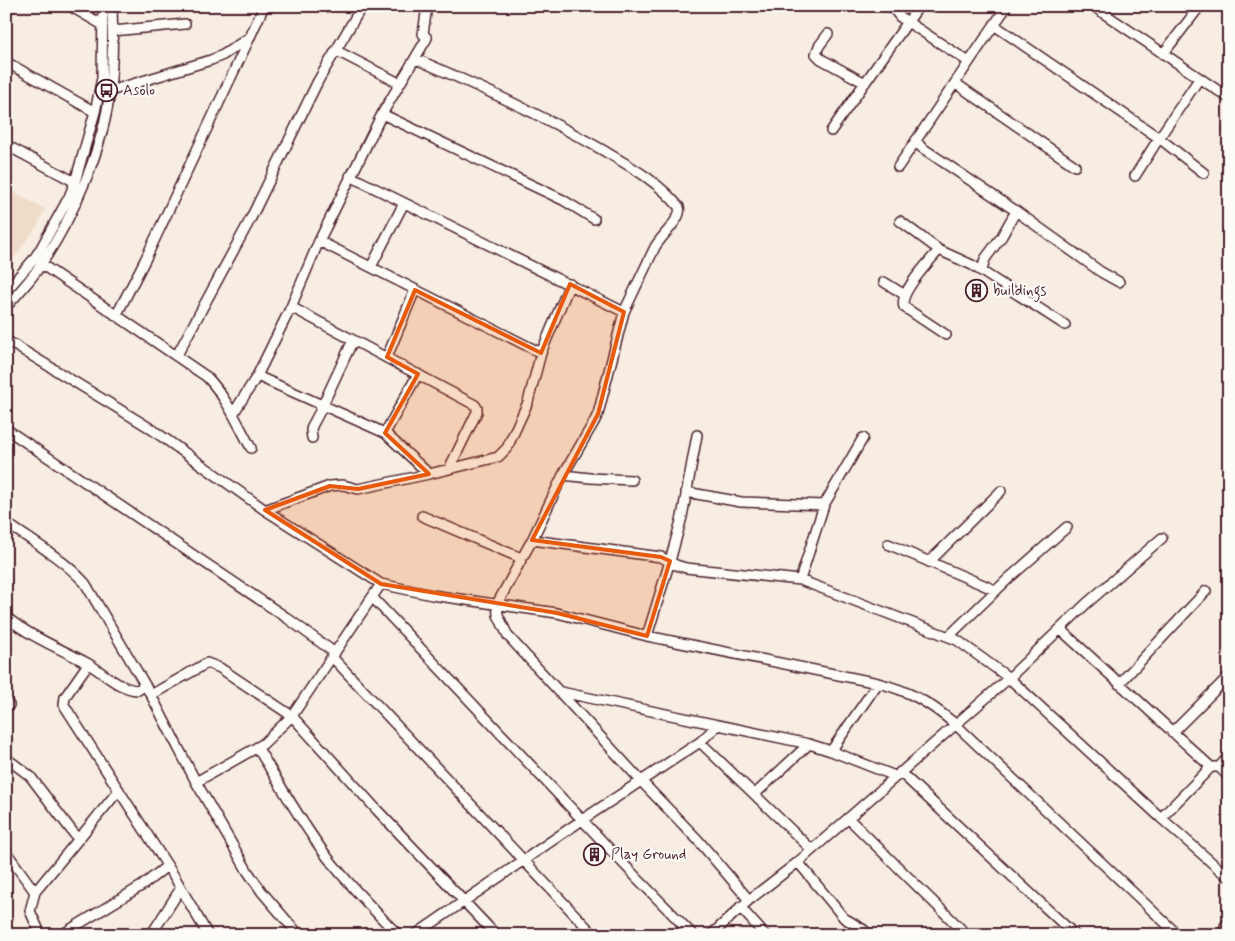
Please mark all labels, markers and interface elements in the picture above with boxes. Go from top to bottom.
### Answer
bus stop icon: Asolo [95,78,119,102]
place label: Asolo [123,81,155,101]
building icon: buildings [965,278,989,302]
place label: buildings [993,281,1047,302]
building icon: Play Ground [583,842,607,866]
place label: Play Ground [611,845,686,865]

